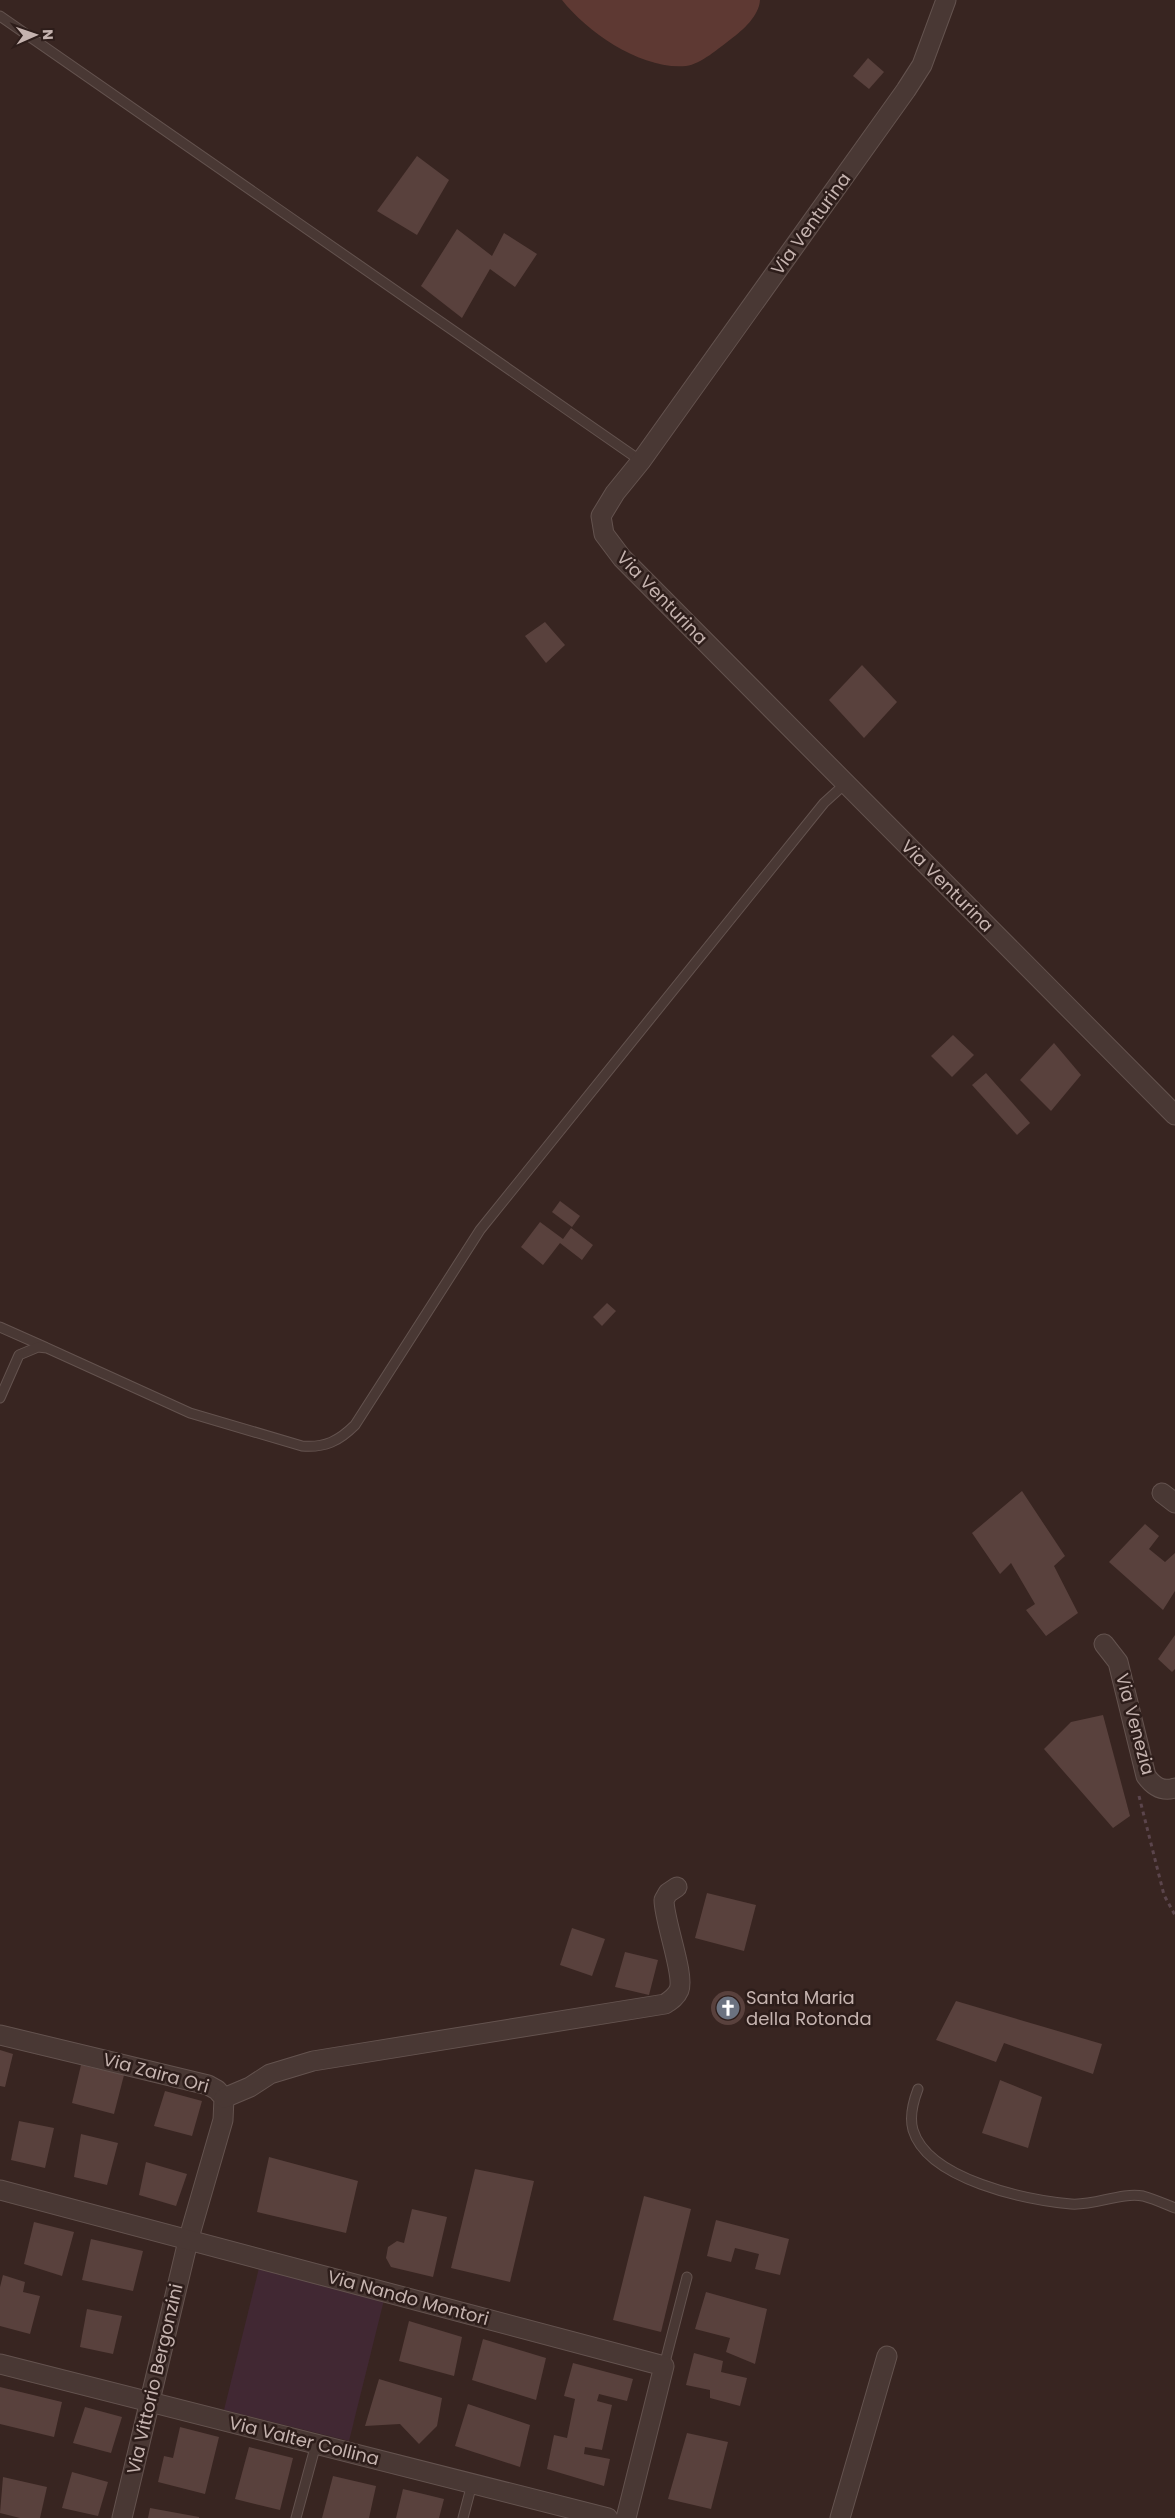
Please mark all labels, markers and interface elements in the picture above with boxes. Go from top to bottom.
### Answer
north arrow [10,10,60,60]
text: N [38,29,58,40]
street label: Via Venturina [765,167,856,280]
street label: Via Venturina [611,545,713,650]
street label: Via Venturina [896,834,999,937]
street label: Via Venezia [1110,1670,1161,1778]
place label: Santa Maria della Rotonda [746,1985,872,2031]
church icon: Santa Maria della Rotonda [715,1995,741,2021]
street label: Via Zaira Ori [100,2046,212,2099]
street label: Via Nando Montori [325,2264,492,2331]
street label: Via Vittorio Bergonzini [120,2281,189,2477]
street label: Via Valter Collina [226,2410,382,2471]

